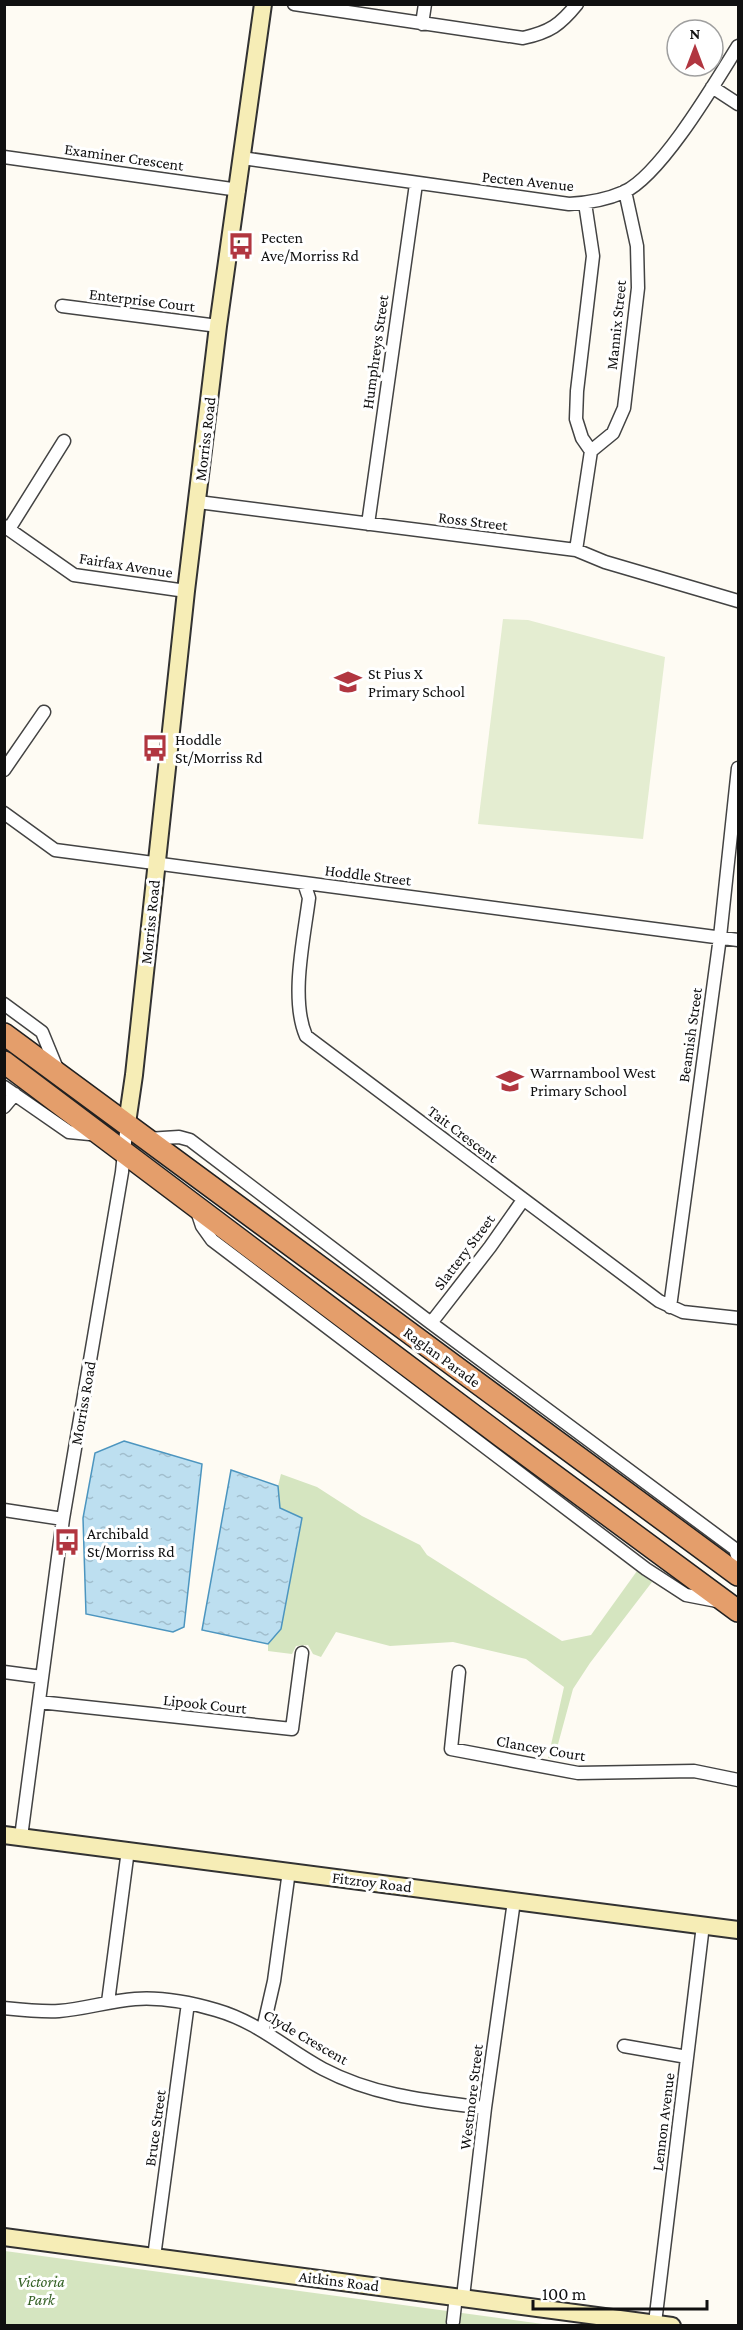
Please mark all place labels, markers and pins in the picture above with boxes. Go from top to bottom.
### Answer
place label: Pecten Ave/Morriss Rd [261,229,359,264]
bus stop icon: Pecten Ave/Morriss Rd [226,231,256,261]
place label: St Pius X Primary School [368,665,465,701]
school or university icon: St Pius X Primary School [333,667,363,697]
place label: Hoddle St/Morriss Rd [175,731,263,766]
bus stop icon: Hoddle St/Morriss Rd [140,733,170,763]
place label: Warrnambool West Primary School [530,1064,656,1100]
school or university icon: Warrnambool West Primary School [495,1066,525,1096]
place label: Archibald St/Morriss Rd [87,1525,175,1560]
bus stop icon: Archibald St/Morriss Rd [52,1527,82,1557]

